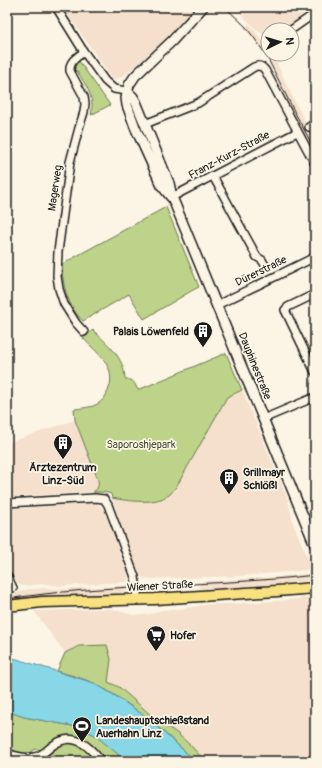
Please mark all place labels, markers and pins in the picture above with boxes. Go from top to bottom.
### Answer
building icon: Palais Löwenfeld [192,320,214,348]
place label: Palais Löwenfeld [113,325,189,338]
building icon: Ärztezentrum Linz-Süd [52,432,74,460]
place label: Ärztezentrum Linz-Süd [29,461,97,487]
place label: Grillmayr Schlößl [243,466,286,492]
building icon: Grillmayr Schlößl [218,467,240,495]
supermarket icon: Hofer [145,624,167,652]
place label: Hofer [170,629,197,642]
place label: Landeshauptschießstand Auerhahn Linz [96,714,209,740]
sports icon: Landeshauptschießstand Auerhahn Linz [71,715,93,743]

